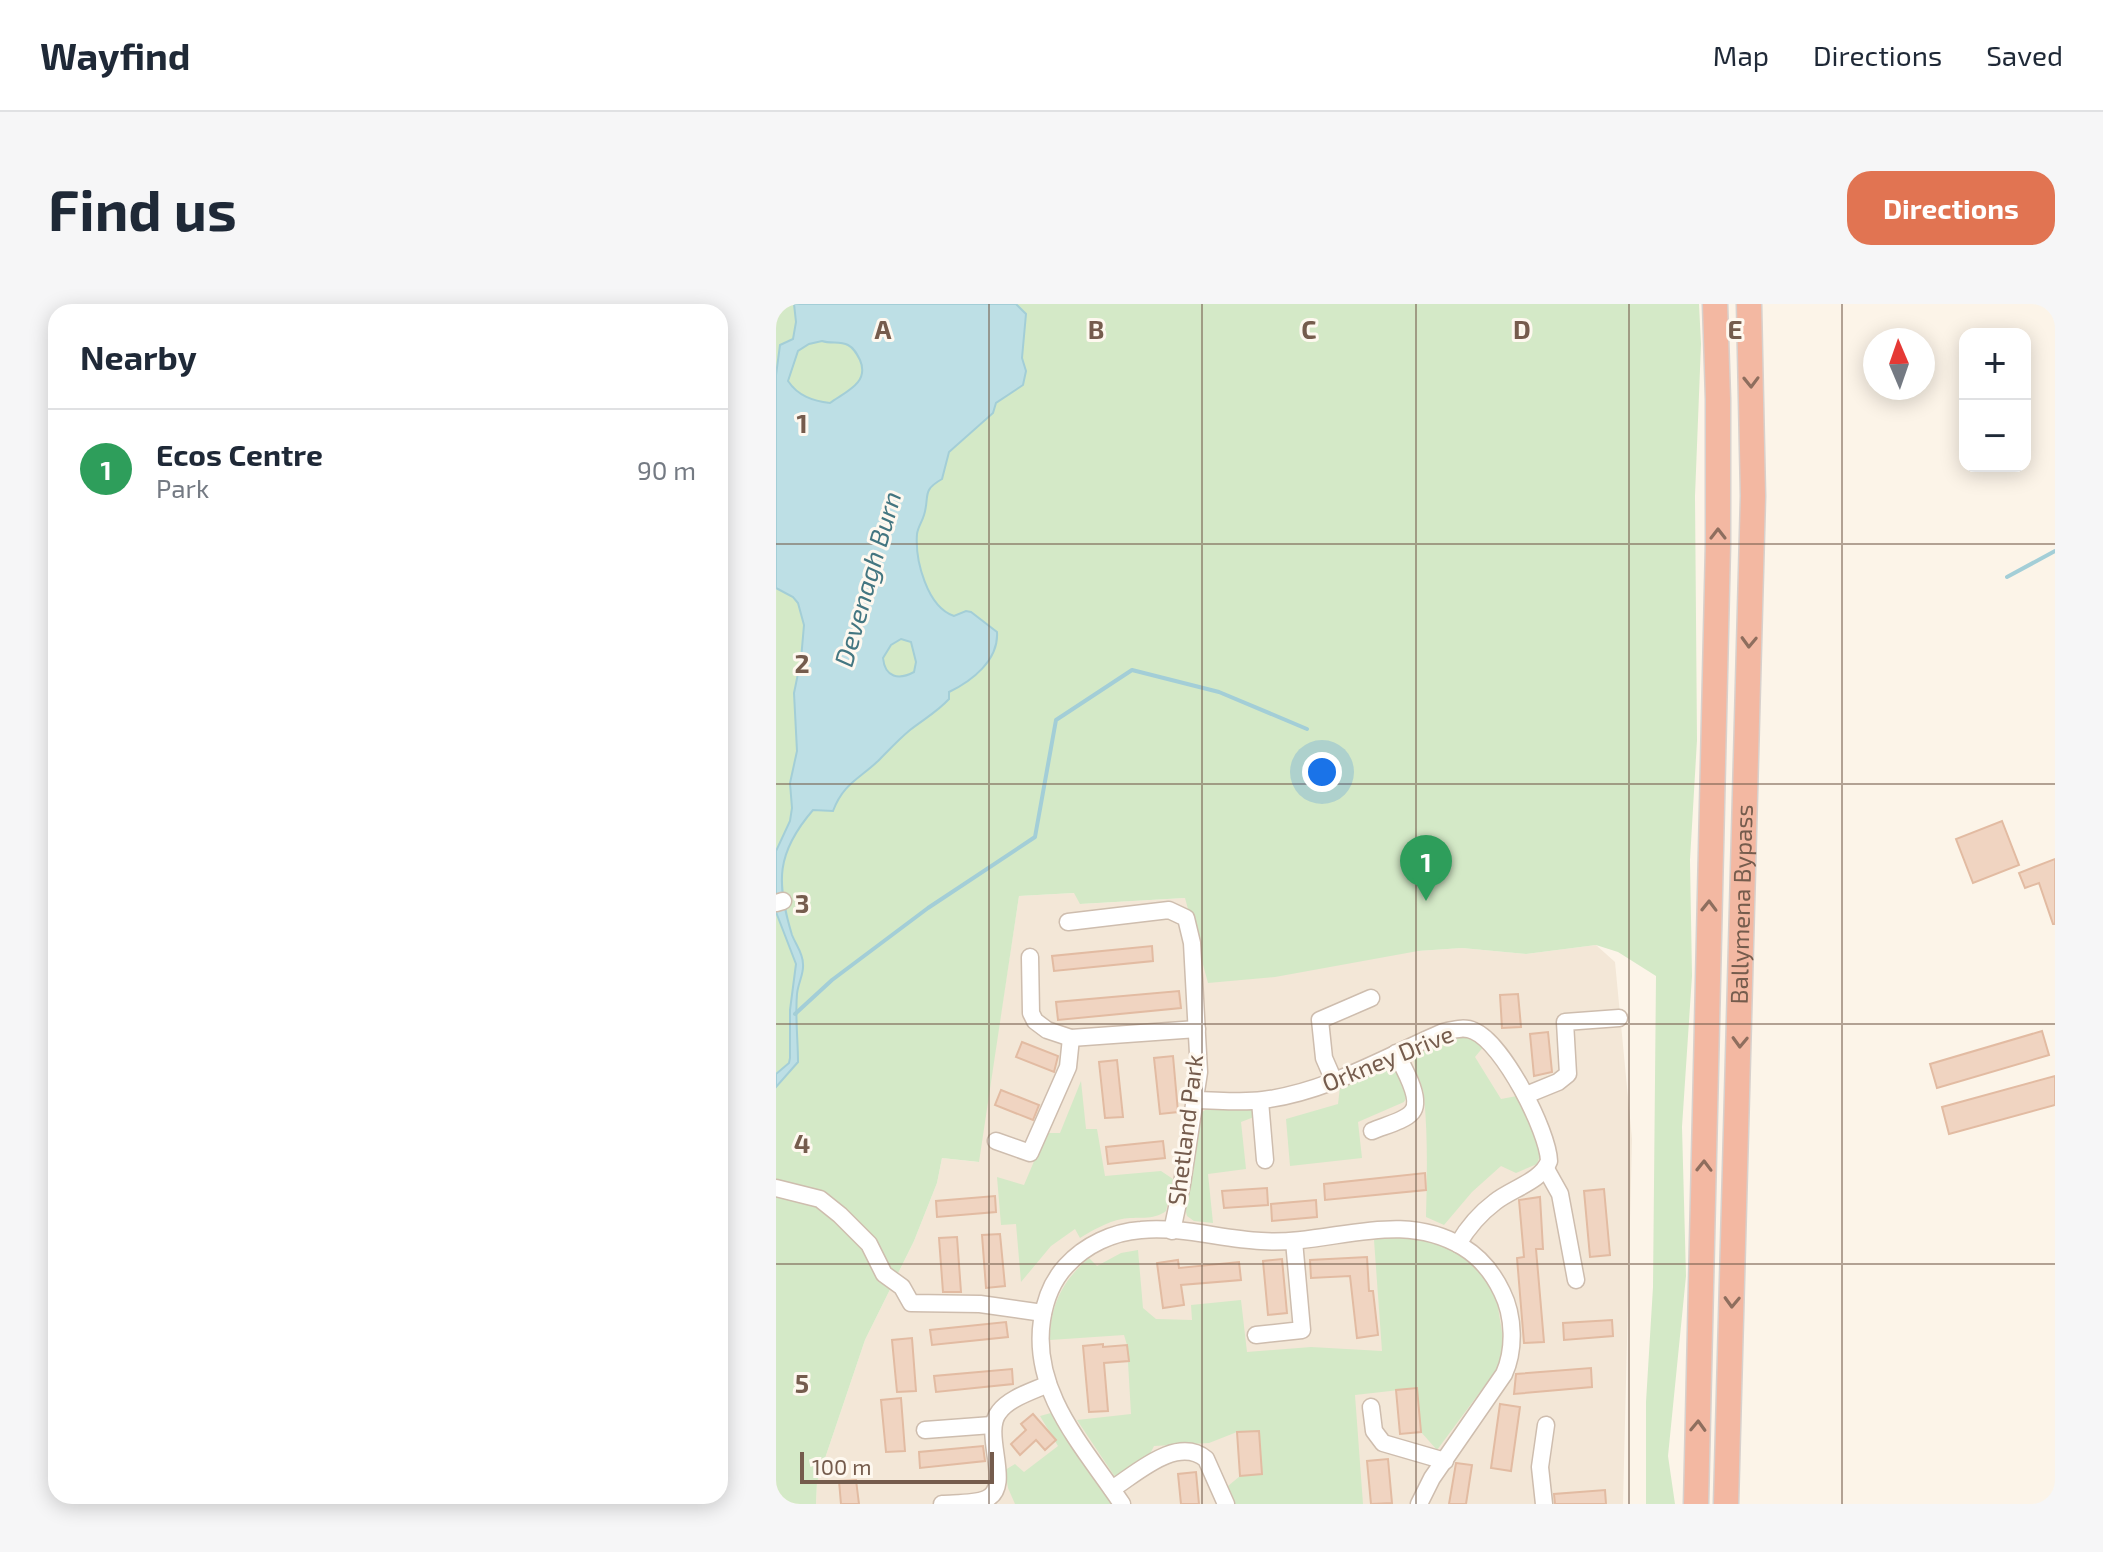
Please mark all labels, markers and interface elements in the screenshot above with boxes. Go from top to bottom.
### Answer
text: Wayfind [40,32,191,78]
text: Map [1713,38,1769,72]
text: Directions [1813,38,1942,72]
text: Saved [1986,38,2063,72]
button: Directions [1847,171,2055,245]
text: Find us [48,175,237,242]
text: A [875,313,892,344]
text: B [1088,313,1104,344]
text: C [1301,313,1317,344]
text: D [1513,313,1531,344]
text: E [1727,313,1743,344]
north arrow [1863,328,1935,400]
map controls [1959,328,2031,472]
button: + [1959,328,2031,400]
text: Nearby [80,336,197,377]
one-way arrow [1742,376,1759,389]
button: − [1959,400,2031,472]
text: 1 [796,407,808,438]
text: Ecos Centre [156,436,323,472]
text: 1 [100,454,112,485]
text: 90 m [637,454,696,485]
text: Park [156,472,209,503]
water label: Devenagh Burn [827,487,906,670]
one-way arrow [1709,527,1727,540]
one-way arrow [1740,636,1758,649]
text: 2 [794,647,810,678]
your location [1302,752,1342,792]
street label: Ballymena Bypass [1723,804,1758,1005]
pin: 1 [1400,835,1452,901]
text: 3 [795,887,809,918]
one-way arrow [1701,899,1718,912]
street label: Orkney Drive [1318,1018,1457,1097]
one-way arrow [1731,1036,1748,1049]
street label: Shetland Park [1161,1053,1208,1207]
text: 4 [794,1127,810,1158]
one-way arrow [1696,1159,1713,1172]
one-way arrow [1724,1296,1741,1309]
text: 5 [795,1367,809,1398]
one-way arrow [1690,1419,1707,1432]
scale bar [800,1448,994,1484]
text: 100 m [812,1453,871,1479]

